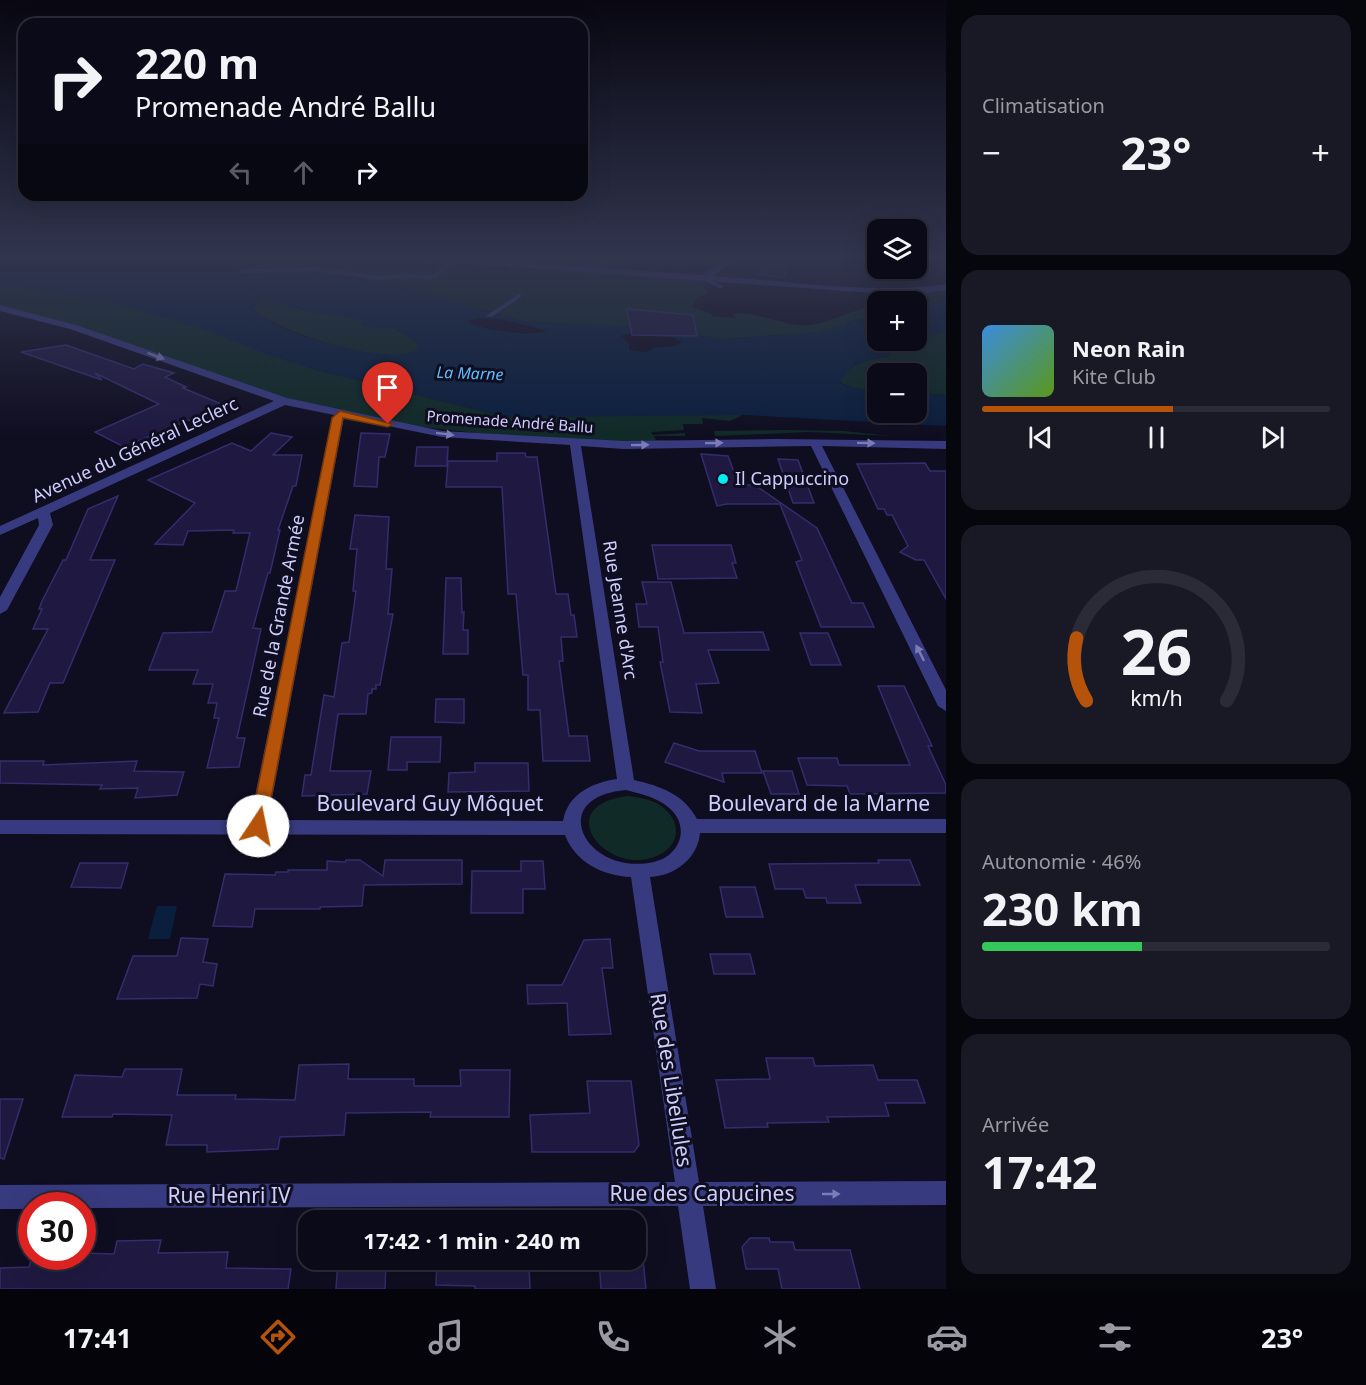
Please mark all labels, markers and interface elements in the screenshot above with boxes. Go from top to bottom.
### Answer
text: 220 m [135,34,259,91]
icon: right [36,42,114,120]
text: Promenade André Ballu [135,88,436,125]
text: Climatisation [982,92,1105,119]
text: 23° [1121,122,1191,183]
text: − [982,130,1001,175]
text: + [1311,130,1330,175]
icon: left [224,156,257,189]
icon: ahead [287,156,320,189]
icon: right [350,156,383,189]
map controls [867,219,927,423]
button: layers [867,219,927,279]
button: + [867,291,927,351]
text: Neon Rain [1072,333,1185,363]
one-way arrow [147,352,165,362]
water label: La Marne [436,361,504,385]
pin [362,362,413,424]
button: − [867,363,927,423]
text: Kite Club [1072,363,1156,390]
icon: arrive [371,371,404,404]
street label: Avenue du Général Leclerc [28,391,242,507]
street label: Promenade André Ballu [426,405,594,437]
icon: previous [1024,421,1057,454]
icon: pause [1140,421,1173,454]
icon: next [1256,421,1289,454]
one-way arrow [435,429,454,438]
one-way arrow [705,438,724,448]
one-way arrow [856,438,875,447]
one-way arrow [630,440,649,449]
place label: Il Cappuccino [735,466,849,490]
marker: Il Cappuccino [716,472,730,486]
street label: Rue de la Grande Armée [247,512,309,719]
street label: Rue Jeanne d'Arc [598,539,644,681]
text: 26 [1120,609,1192,694]
one-way arrow [915,645,925,662]
text: km/h [1130,684,1182,713]
street label: Boulevard Guy Môquet [317,789,544,817]
street label: Boulevard de la Marne [708,789,930,817]
position arrow [226,794,290,858]
text: Autonomie · 46% [982,848,1141,875]
text: 230 km [982,878,1143,939]
street label: Rue des Libellules [644,991,700,1169]
text: Arrivée [982,1111,1049,1138]
text: 17:42 [982,1141,1098,1202]
street label: Rue des Capucines [610,1179,794,1207]
street label: Rue Henri IV [168,1181,291,1209]
one-way arrow [822,1189,841,1199]
speed limit sign: 30 [18,1192,96,1270]
text: 17:42 · 1 min · 240 m [363,1225,581,1255]
icon: directions [257,1316,299,1358]
icon: music [425,1316,467,1358]
icon: phone [592,1316,634,1358]
icon: climate [759,1316,801,1358]
icon: car [926,1316,968,1358]
icon: filters [1094,1316,1136,1358]
text: 17:41 [63,1319,132,1356]
text: 23° [1261,1319,1303,1356]

